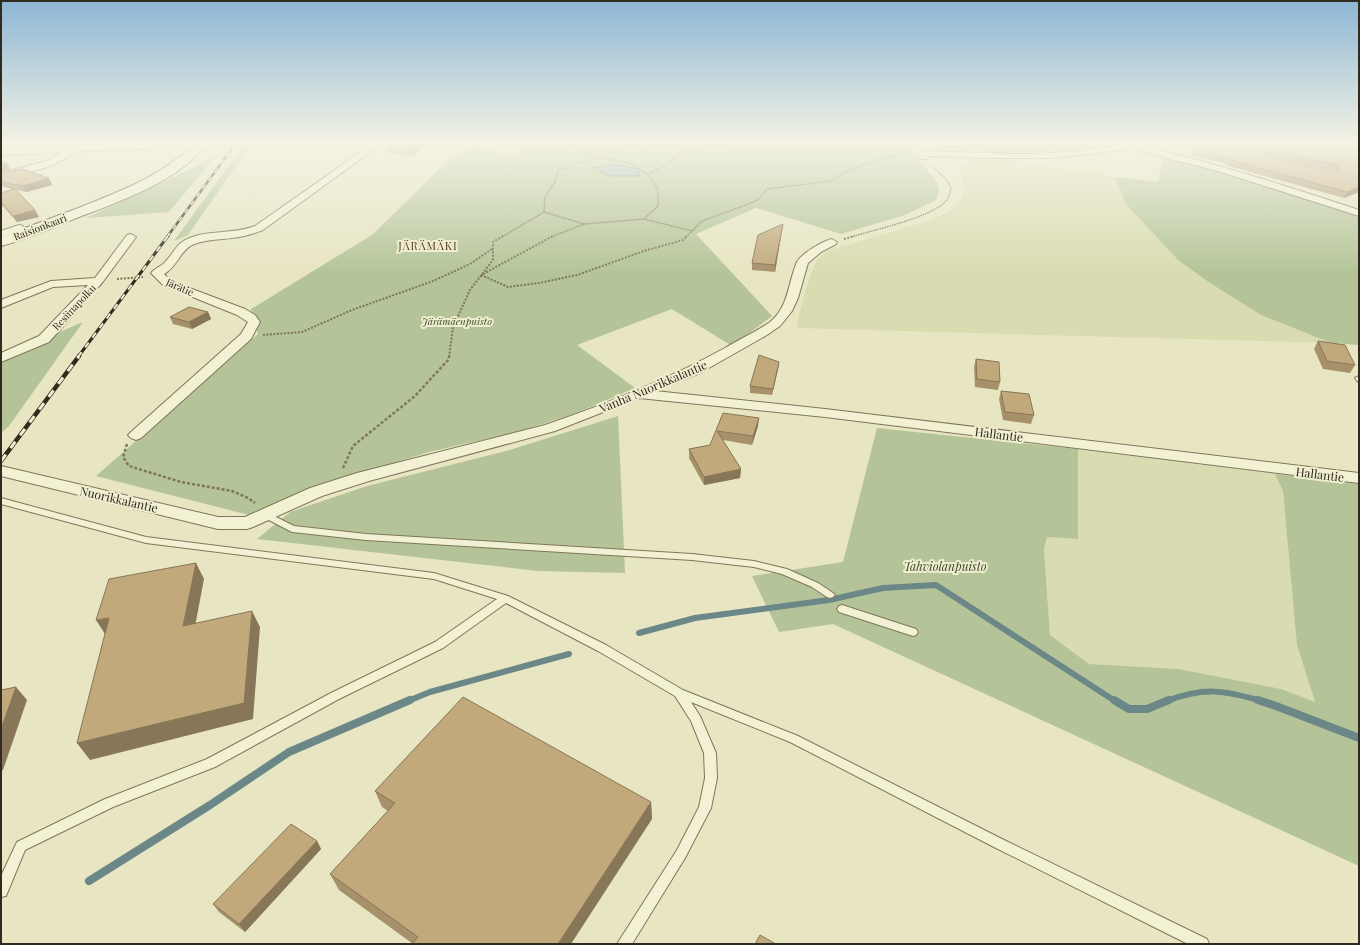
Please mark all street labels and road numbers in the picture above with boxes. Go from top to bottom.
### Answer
street label: Raisionkaari [11,210,69,244]
street label: Järätie [163,274,196,299]
street label: Resiinapolku [49,281,99,333]
street label: Vanha Nuorikkalantie [596,356,709,416]
street label: Hallantie [974,423,1024,445]
street label: Hallantie [1295,463,1345,485]
street label: Nuorikkalantie [78,482,160,516]

